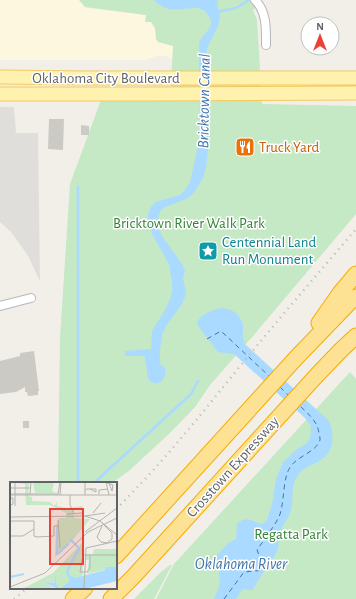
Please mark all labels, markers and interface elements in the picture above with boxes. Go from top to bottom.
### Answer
north arrow [300,16,340,56]
text: N [316,21,324,32]
water label: Bricktown Canal [195,53,213,149]
street label: Oklahoma City Boulevard [32,71,180,86]
restaurant icon: Truck Yard [234,136,256,158]
place label: Truck Yard [259,140,320,155]
park label: Bricktown River Walk Park [113,216,265,231]
place label: Centennial Land Run Monument [222,235,316,267]
place icon: Centennial Land Run Monument [197,240,219,262]
street label: Crosstown Expressway [184,413,282,520]
inset map [10,482,117,589]
park label: Regatta Park [254,527,328,542]
water label: Oklahoma River [195,556,288,572]

